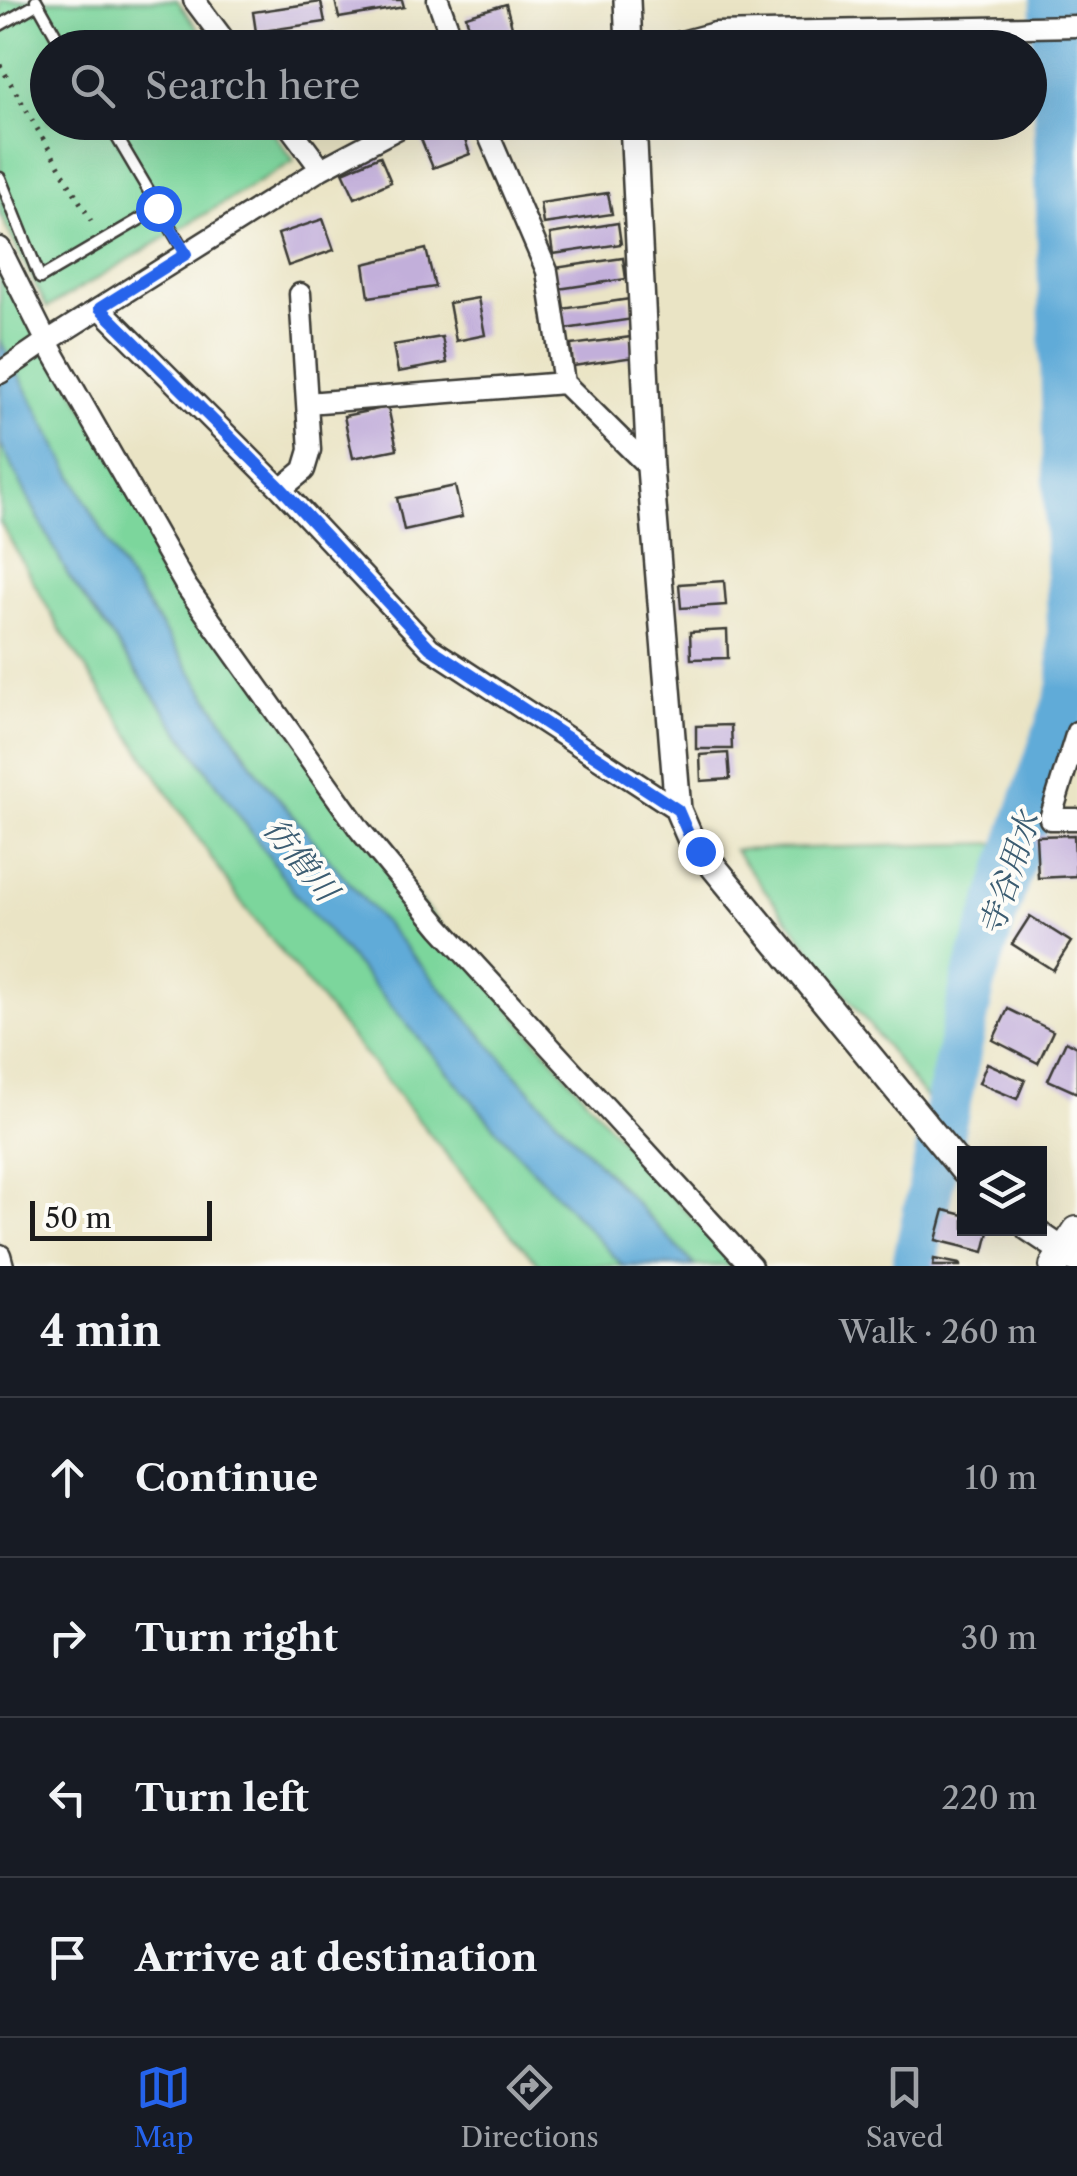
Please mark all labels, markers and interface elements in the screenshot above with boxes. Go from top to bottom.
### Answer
search box [30,30,1047,140]
icon: search [65,58,120,113]
text: Search here [145,62,360,109]
route start [136,186,182,232]
water label: 寺谷用水 [971,804,1048,941]
water label: 彷僧川 [256,809,348,911]
route end [678,829,724,875]
map controls [957,1146,1047,1236]
button: layers [957,1146,1047,1236]
scale bar [30,1196,212,1240]
text: 50 m [45,1201,112,1235]
text: 4 min [40,1305,161,1357]
text: Walk · 260 m [839,1312,1037,1351]
icon: ahead [40,1450,95,1505]
text: Continue [135,1454,318,1501]
text: 10 m [965,1458,1037,1497]
icon: right [40,1610,95,1665]
text: Turn right [135,1614,338,1661]
text: 30 m [961,1618,1037,1657]
icon: left [40,1770,95,1825]
text: Turn left [135,1774,309,1821]
text: 220 m [942,1778,1037,1817]
icon: arrive [40,1930,95,1985]
text: Arrive at destination [135,1934,538,1981]
tab: Map [133,2060,194,2154]
tab: Directions [460,2060,599,2154]
tab: Saved [866,2060,944,2154]

